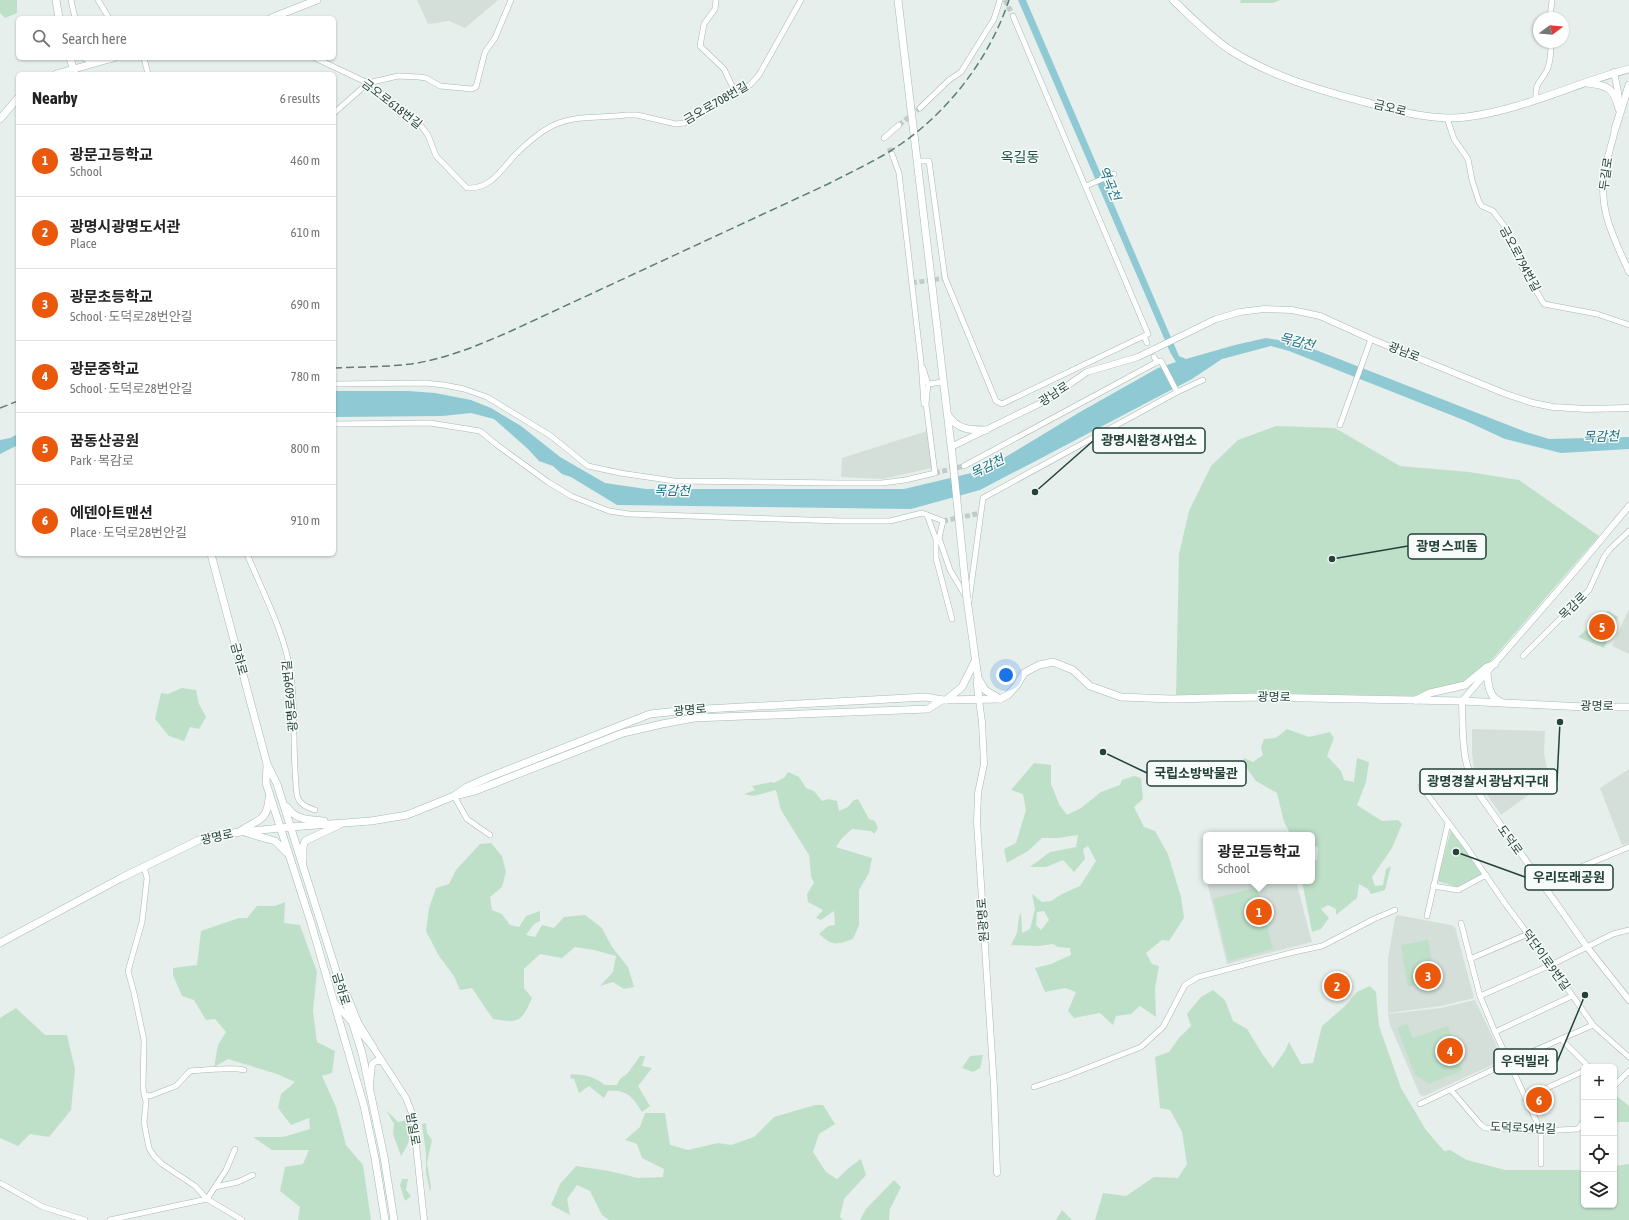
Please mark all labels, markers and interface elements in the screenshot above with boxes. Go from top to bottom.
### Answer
north arrow [1533,12,1569,48]
search box [16,16,336,60]
icon: search [30,27,52,49]
text: Search here [62,30,127,47]
street label: 금오로618번길 [359,76,425,132]
street label: 금오로708번길 [681,79,751,127]
text: Nearby [32,88,78,108]
text: 6 results [280,91,320,106]
street label: 금오로 [1372,97,1408,119]
text: 광문고등학교 [70,146,153,163]
district label: 옥길동 [1001,149,1039,165]
text: 1 [42,153,48,168]
text: 460 m [291,153,320,168]
street label: 두길로 [1597,157,1615,191]
text: School [70,164,102,179]
water label: 역곡천 [1096,164,1124,204]
text: 광명시광명도서관 [70,218,180,235]
street label: 금오로794번길 [1497,224,1543,294]
text: 2 [42,225,48,240]
text: 610 m [291,225,320,240]
text: Place [70,236,97,251]
text: 광문초등학교 [70,288,153,305]
text: 3 [42,297,48,312]
text: 690 m [291,297,320,312]
text: School · 도덕로28번안길 [70,309,193,324]
water label: 목감천 [1278,330,1317,353]
street label: 광남로 [1386,339,1422,365]
text: 광문중학교 [70,360,139,377]
text: 4 [42,369,48,384]
text: 780 m [291,369,320,384]
street label: 광남로 [1036,379,1072,409]
text: School · 도덕로28번안길 [70,381,193,396]
callout: 광명시환경사업소 [1093,428,1205,453]
water label: 목감천 [1583,428,1620,445]
text: 꿈동산공원 [70,432,139,449]
text: 광명시환경사업소 [1101,433,1197,448]
text: 5 [42,441,48,456]
text: 800 m [291,441,320,456]
water label: 목감천 [968,451,1008,481]
text: Park · 목감로 [70,453,134,468]
water label: 목감천 [654,483,691,498]
text: 에덴아트맨션 [70,504,153,521]
text: 6 [42,513,48,528]
text: 910 m [291,513,320,528]
text: Place · 도덕로28번안길 [70,525,187,540]
callout: 광명 스피돔 [1408,534,1486,559]
text: 광명 스피돔 [1416,539,1478,554]
street label: 목감로 [1556,589,1590,623]
pin: 5 [1589,612,1615,642]
street label: 금하로 [228,641,250,677]
street label: 광명로609번길 [280,659,300,733]
your location [996,665,1016,685]
street label: 광명로 [1257,690,1291,704]
street label: 광명로 [1580,699,1614,713]
street label: 광명로 [673,702,707,718]
callout: 국립소방박물관 [1147,761,1246,786]
text: 국립소방박물관 [1154,766,1238,781]
callout: 광명경찰서 광남지구대 [1420,769,1557,794]
text: 광명경찰서 광남지구대 [1427,774,1549,789]
street label: 도덕로 [1495,822,1525,858]
street label: 광명로 [199,826,235,848]
popup [1203,832,1315,884]
text: 광문고등학교 [1218,843,1300,860]
text: School [1218,861,1250,876]
callout: 우리또래공원 [1525,865,1613,890]
text: 우리또래공원 [1533,870,1605,885]
street label: 원광명로 [974,897,992,943]
pin: 1 [1246,897,1272,927]
street label: 덕단이로9번길 [1519,927,1573,993]
pin: 3 [1415,961,1441,991]
street label: 금하로 [329,971,353,1007]
pin: 2 [1324,971,1350,1001]
pin: 4 [1437,1036,1463,1066]
callout: 우덕빌라 [1494,1049,1557,1074]
text: 우덕빌라 [1501,1054,1549,1069]
map controls [1581,1064,1617,1208]
button: + [1581,1064,1617,1100]
pin: 6 [1526,1085,1552,1115]
button: − [1581,1100,1617,1136]
street label: 밤일로 [403,1111,423,1147]
street label: 도덕로54번길 [1490,1120,1556,1136]
button: locate [1581,1136,1617,1172]
button: layers [1581,1172,1617,1208]

